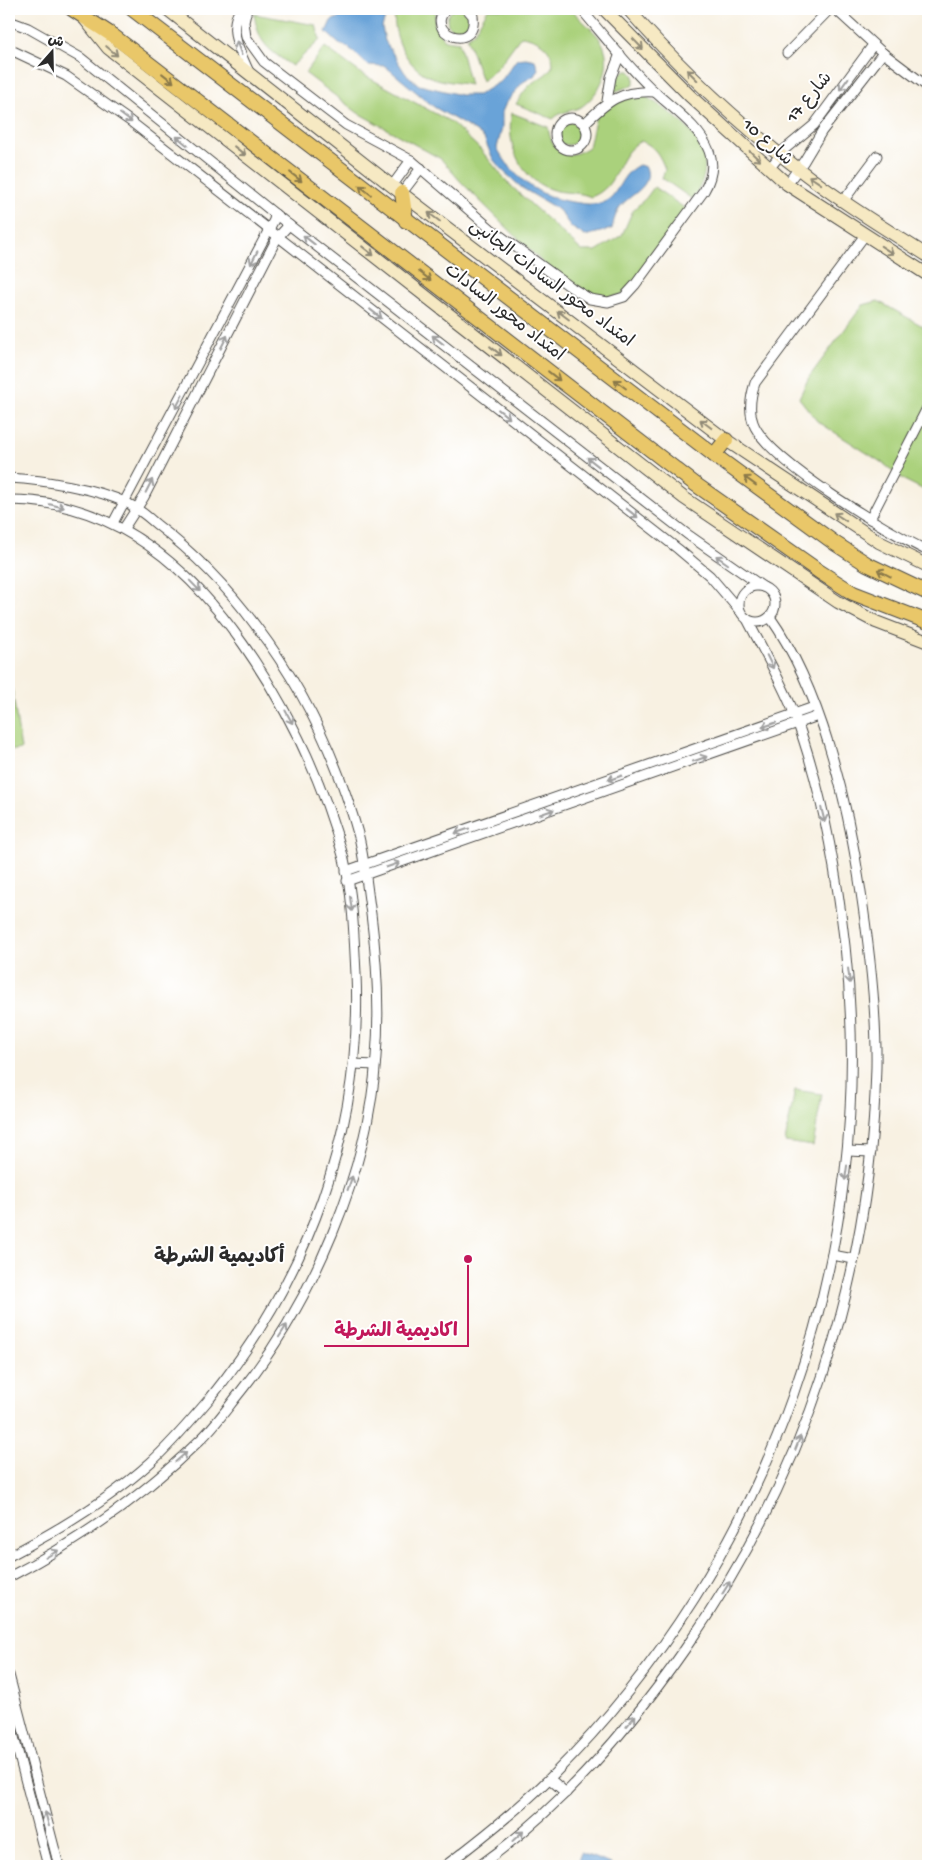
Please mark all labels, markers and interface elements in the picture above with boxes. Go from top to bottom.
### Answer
north arrow [28,28,78,78]
text: ش [45,32,66,53]
one-way arrow [632,38,644,50]
one-way arrow [234,41,243,57]
one-way arrow [106,46,119,57]
one-way arrow [686,68,698,81]
street label: شارع 17 [782,68,837,128]
one-way arrow [161,73,175,83]
one-way arrow [839,77,849,91]
one-way arrow [119,112,132,123]
street label: شارع 10 [737,114,797,171]
one-way arrow [176,135,189,146]
one-way arrow [233,146,246,157]
one-way arrow [748,150,761,162]
one-way arrow [290,172,303,183]
one-way arrow [808,175,822,185]
one-way arrow [359,184,372,195]
one-way arrow [428,212,441,223]
street label: امتداد محور السادات الجانبى [465,215,637,353]
one-way arrow [303,235,316,246]
one-way arrow [880,245,894,255]
one-way arrow [361,246,374,257]
one-way arrow [249,250,258,265]
street label: امتداد محور السادات [440,259,568,367]
one-way arrow [418,271,431,282]
one-way arrow [369,309,383,319]
one-way arrow [557,310,570,321]
one-way arrow [220,335,229,350]
one-way arrow [431,335,444,346]
one-way arrow [489,346,502,357]
one-way arrow [547,370,560,381]
one-way arrow [614,378,627,389]
one-way arrow [174,394,183,409]
one-way arrow [497,408,510,419]
one-way arrow [700,419,713,430]
one-way arrow [587,456,600,467]
one-way arrow [744,476,757,487]
one-way arrow [144,479,154,494]
one-way arrow [49,502,65,511]
one-way arrow [625,508,638,519]
one-way arrow [833,512,847,522]
one-way arrow [716,555,730,565]
one-way arrow [877,568,892,577]
one-way arrow [189,580,201,592]
one-way arrow [765,654,775,669]
one-way arrow [284,710,294,725]
one-way arrow [762,721,777,730]
one-way arrow [692,754,708,763]
one-way arrow [608,774,624,783]
one-way arrow [539,807,554,816]
one-way arrow [819,807,828,823]
one-way arrow [455,827,470,836]
one-way arrow [385,860,401,870]
one-way arrow [346,896,356,912]
one-way arrow [844,967,854,983]
one-way arrow [840,1164,850,1180]
one-way arrow [346,1176,355,1192]
district label: أكاديمية الشرطة [154,1243,285,1270]
callout: اكاديمية الشرطة [324,1312,468,1346]
text: اكاديمية الشرطة [334,1320,458,1344]
one-way arrow [278,1324,288,1338]
one-way arrow [793,1436,803,1451]
one-way arrow [175,1451,188,1463]
one-way arrow [44,1549,59,1559]
one-way arrow [721,1582,731,1596]
one-way arrow [626,1715,637,1728]
one-way arrow [42,1812,51,1828]
one-way arrow [511,1830,524,1842]

